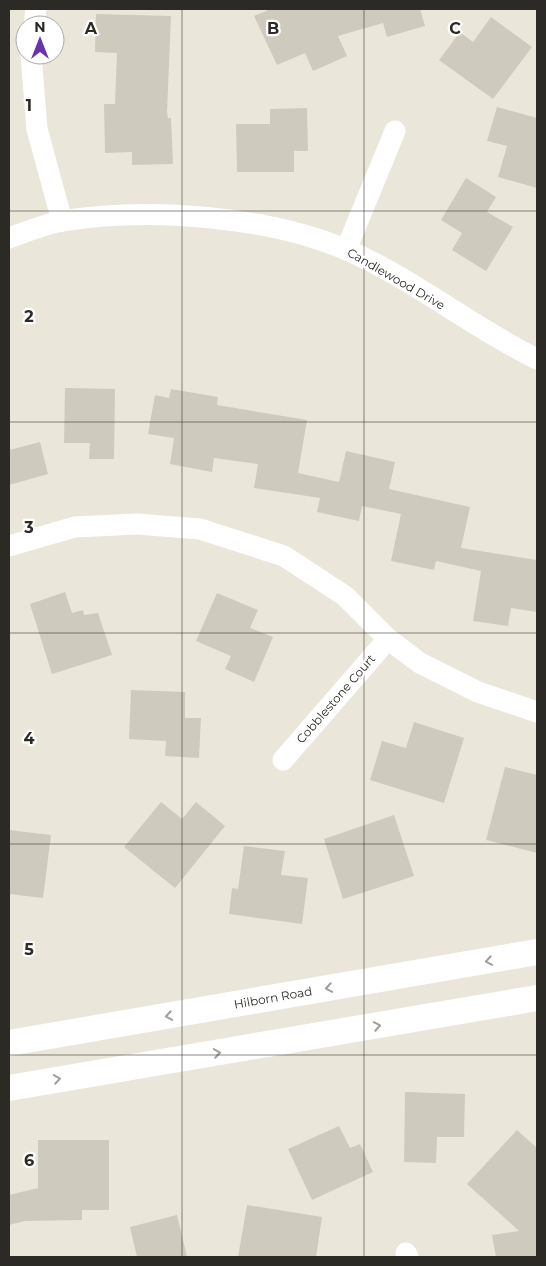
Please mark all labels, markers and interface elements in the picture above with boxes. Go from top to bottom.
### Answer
north arrow [15,15,65,65]
text: N [34,18,46,36]
text: A [84,19,98,38]
text: B [267,19,279,38]
text: C [449,19,461,38]
text: 1 [26,96,32,115]
street label: Candlewood Drive [345,245,448,313]
text: 2 [24,307,34,326]
text: 3 [23,518,34,537]
street label: Cobblestone Court [293,651,378,746]
text: 4 [23,729,35,748]
text: 5 [24,940,34,959]
one-way arrow [485,955,494,965]
street label: Hilborn Road [233,983,313,1012]
one-way arrow [325,983,333,993]
one-way arrow [165,1010,173,1020]
one-way arrow [373,1021,382,1031]
one-way arrow [213,1048,221,1058]
one-way arrow [52,1075,61,1085]
text: 6 [24,1151,34,1170]

